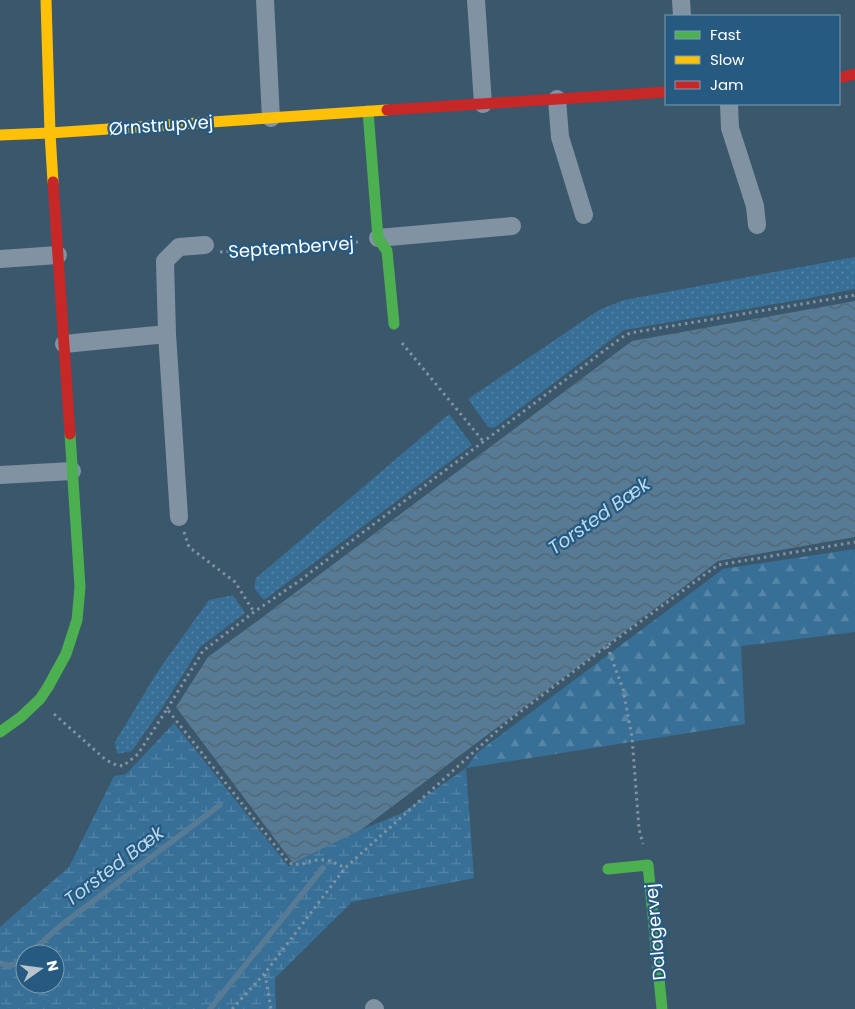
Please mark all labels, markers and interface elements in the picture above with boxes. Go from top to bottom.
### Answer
legend [665,15,840,105]
text: Fast [710,24,741,45]
text: Slow [710,49,745,70]
text: Jam [710,74,744,95]
street label: Ørnstrupvej [108,109,214,141]
street label: Septembervej [227,230,355,264]
water label: Torsted Bæk [543,470,656,561]
water label: Torsted Bæk [58,819,171,913]
street label: Dalagervej [638,882,672,982]
north arrow [15,944,65,994]
text: N [42,958,64,973]

